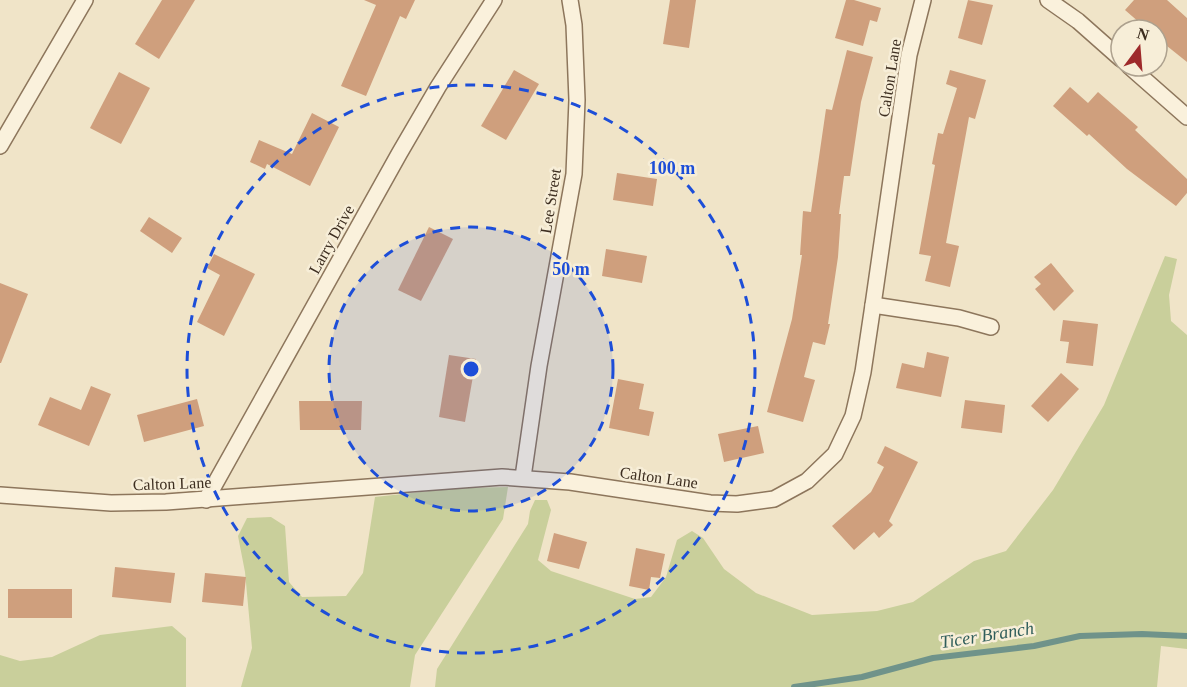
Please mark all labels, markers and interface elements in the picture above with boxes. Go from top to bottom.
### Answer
north arrow [1109,18,1169,78]
text: N [1135,24,1151,44]
street label: Calton Lane [875,38,904,118]
text: 100 m [649,158,695,178]
street label: Lee Street [537,167,564,235]
street label: Larry Drive [306,202,358,277]
text: 50 m [552,259,590,279]
centre of rings [461,359,481,379]
street label: Calton Lane [619,464,699,491]
street label: Calton Lane [132,474,212,493]
water label: Ticer Branch [939,618,1035,652]

